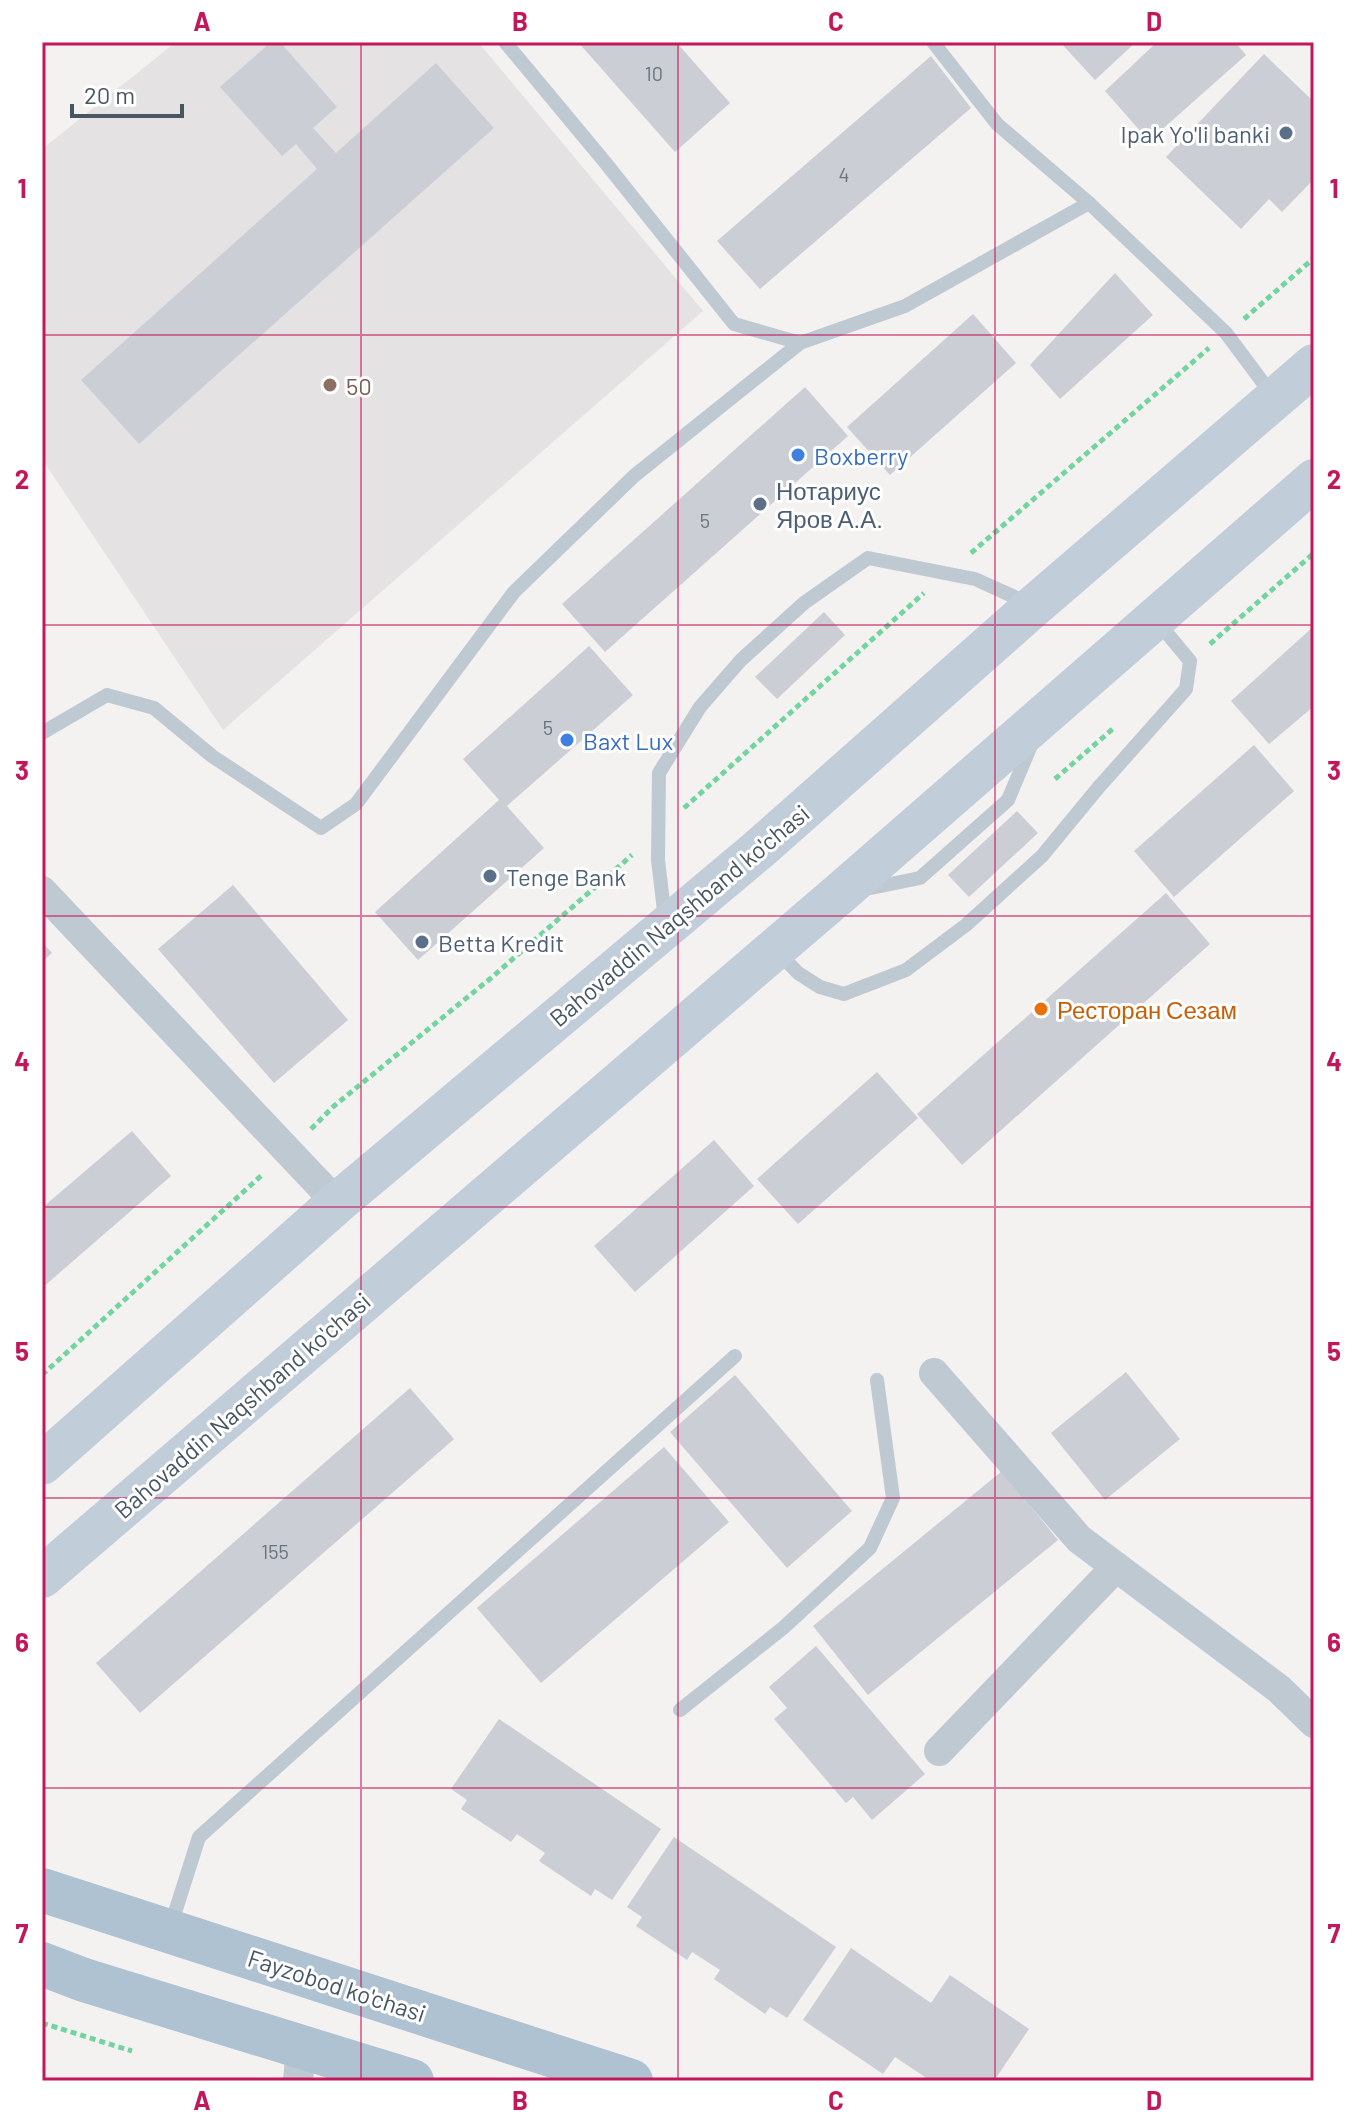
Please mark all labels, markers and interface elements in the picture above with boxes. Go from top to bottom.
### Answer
text: A [193,5,211,36]
text: B [512,5,528,36]
text: C [828,5,844,36]
text: D [1146,5,1162,36]
house number: 10 [645,61,663,85]
scale bar [72,68,182,118]
text: 20 m [84,80,135,109]
place label: Ipak Yo'li banki [1121,119,1270,148]
marker: Ipak Yo'li banki [1277,124,1295,142]
house number: 4 [838,162,850,186]
text: 1 [17,172,27,203]
text: 1 [1329,172,1339,203]
place label: 50 [346,371,372,400]
marker: 50 [321,376,339,394]
place label: Boxberry [814,441,908,470]
marker: Boxberry [789,446,807,464]
text: 2 [15,463,29,494]
text: 2 [1327,463,1341,494]
place label: Нотариус Яров А.А. [776,476,883,533]
marker: Нотариус Яров А.А. [751,495,769,513]
house number: 5 [700,508,710,532]
house number: 5 [543,715,553,739]
place label: Baxt Lux [583,726,673,755]
marker: Baxt Lux [558,731,576,749]
text: 3 [15,754,29,785]
text: 3 [1327,754,1341,785]
street label: Bahovaddin Naqshband ko'chasi [543,798,815,1032]
place label: Tenge Bank [506,862,626,891]
marker: Tenge Bank [481,867,499,885]
place label: Betta Kredit [438,928,564,957]
marker: Betta Kredit [413,933,431,951]
place label: Ресторан Сезам [1057,995,1237,1024]
marker: Ресторан Сезам [1032,1000,1050,1018]
text: 4 [14,1045,30,1076]
text: 4 [1326,1045,1342,1076]
street label: Bahovaddin Naqshband ko'chasi [108,1286,376,1524]
text: 5 [15,1335,29,1366]
text: 5 [1327,1335,1341,1366]
house number: 155 [261,1539,289,1563]
text: 6 [15,1626,29,1657]
text: 6 [1327,1626,1341,1657]
text: 7 [16,1917,29,1948]
text: 7 [1328,1917,1341,1948]
street label: Fayzobod ko'chasi [244,1943,430,2027]
text: A [193,2084,211,2115]
text: B [512,2084,528,2115]
text: C [828,2084,844,2115]
text: D [1146,2084,1162,2115]

